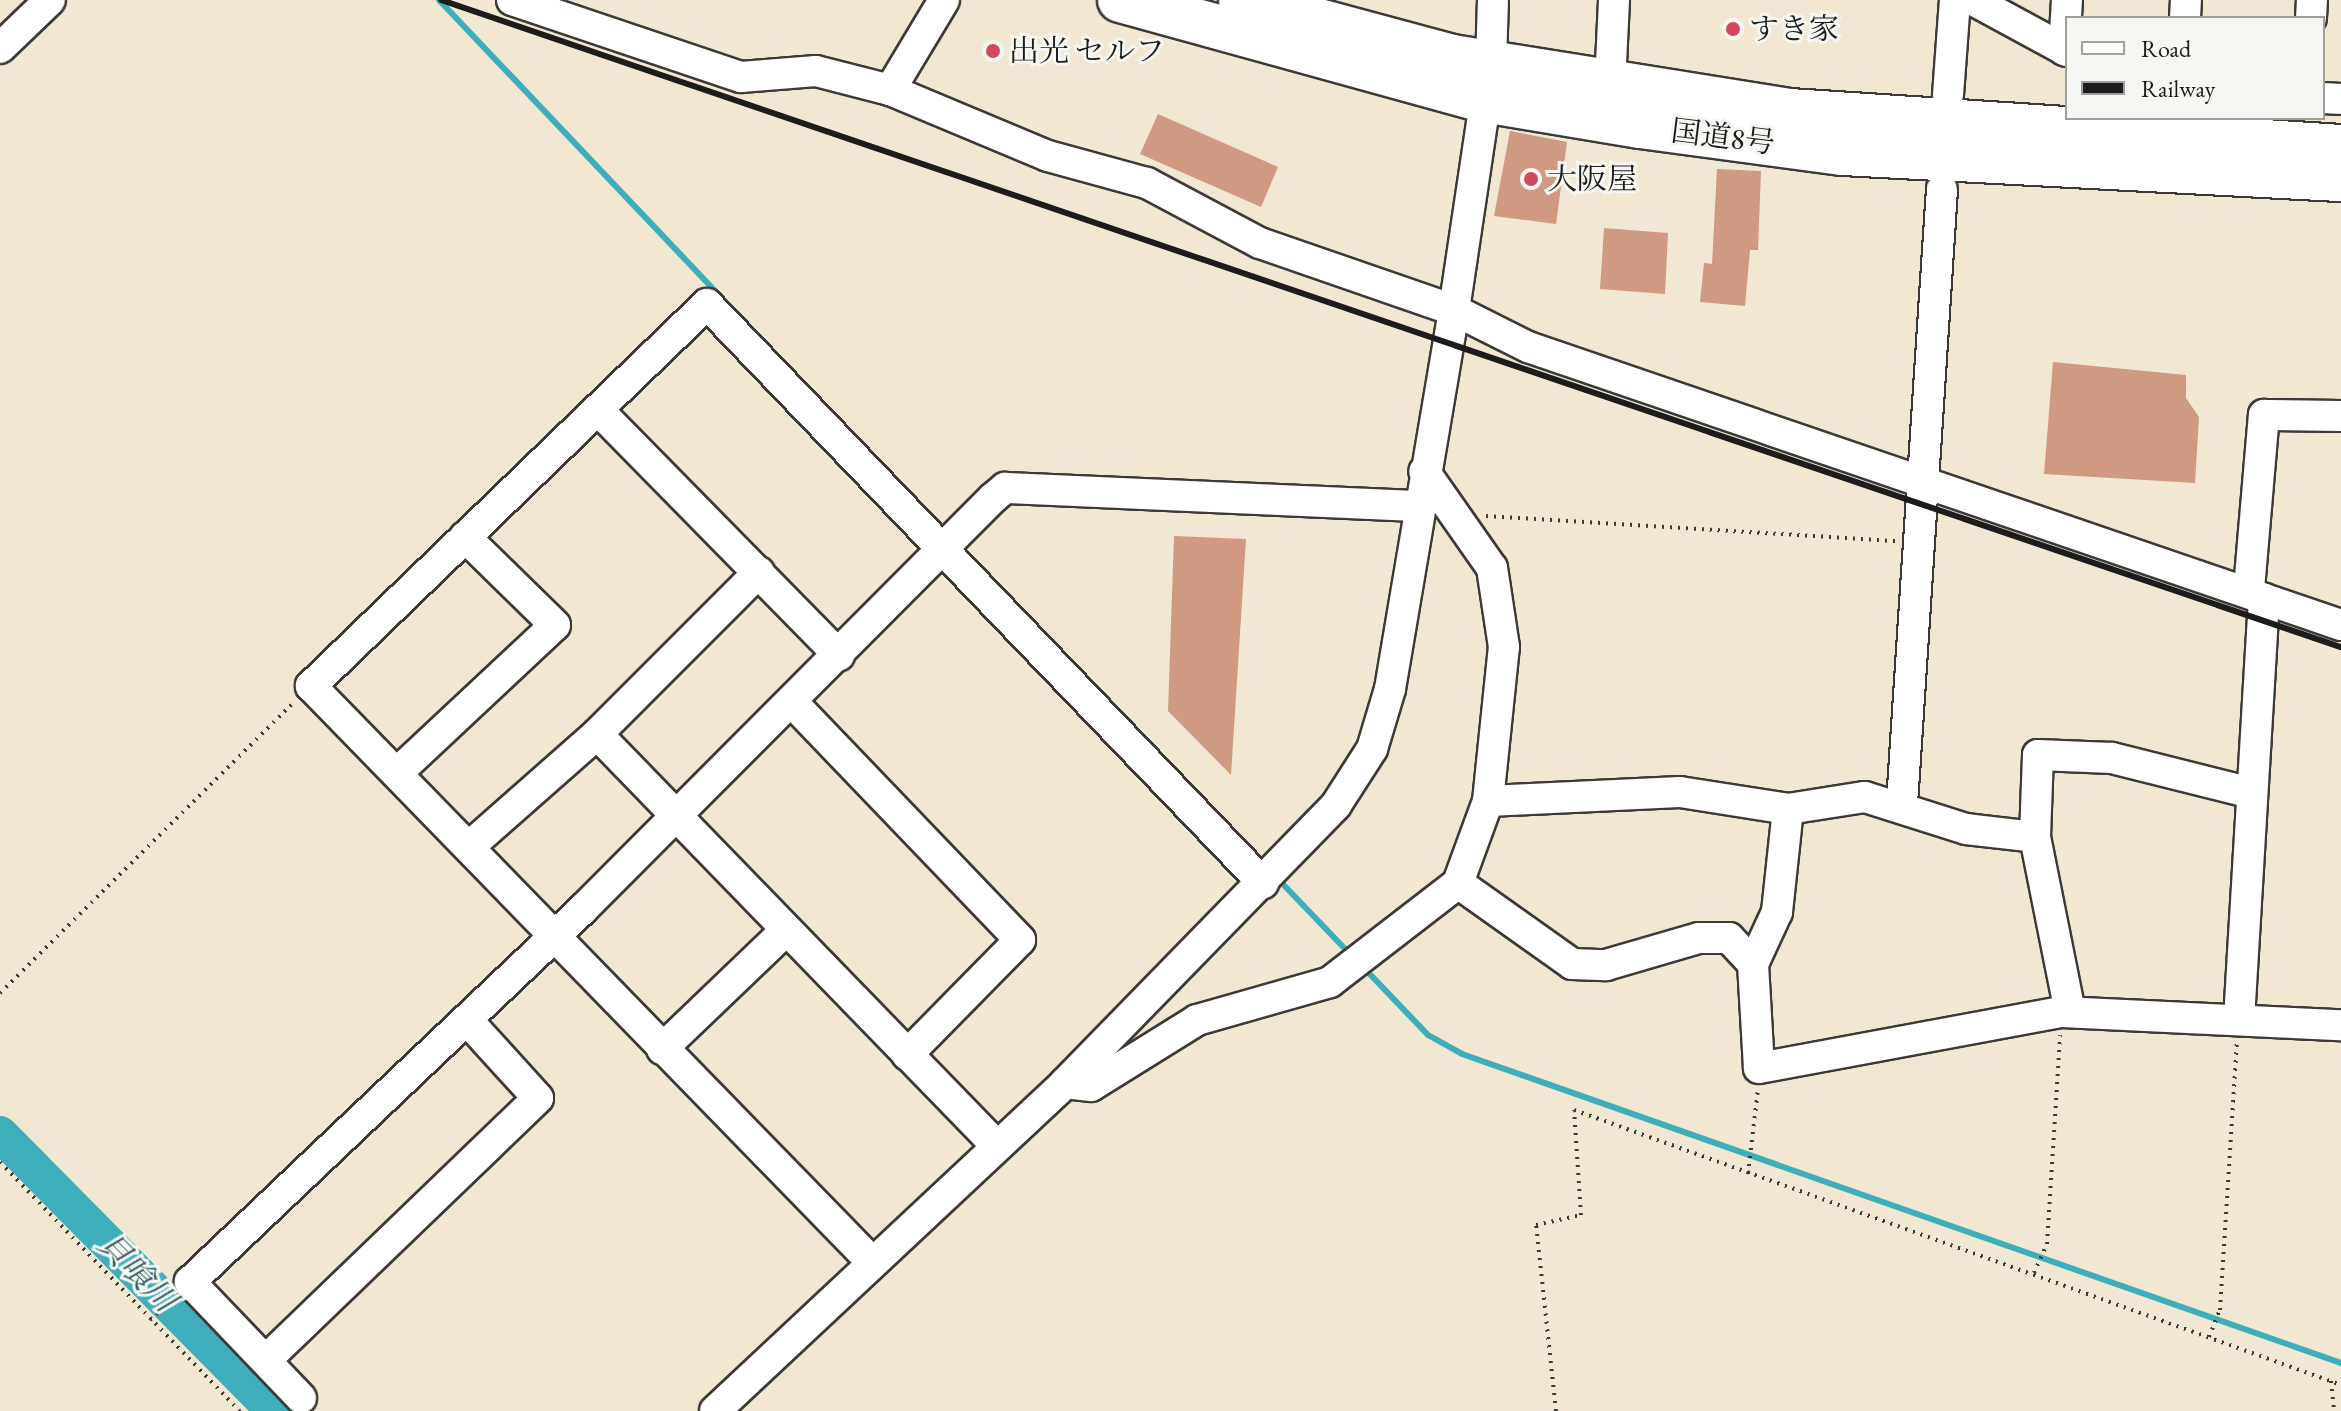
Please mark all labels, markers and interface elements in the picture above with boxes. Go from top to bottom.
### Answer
place label: すき家 [1749,11,1839,47]
legend [2065,16,2325,120]
marker: すき家 [1724,20,1742,38]
place label: 出光 セルフ [1009,33,1165,69]
text: Road [2141,33,2191,64]
marker: 出光 セルフ [984,42,1002,60]
text: Railway [2141,73,2215,104]
street label: 国道8号 [1669,113,1777,161]
place label: 大阪屋 [1547,161,1637,197]
marker: 大阪屋 [1522,170,1540,188]
water label: 貝喰川 [89,1224,185,1320]

